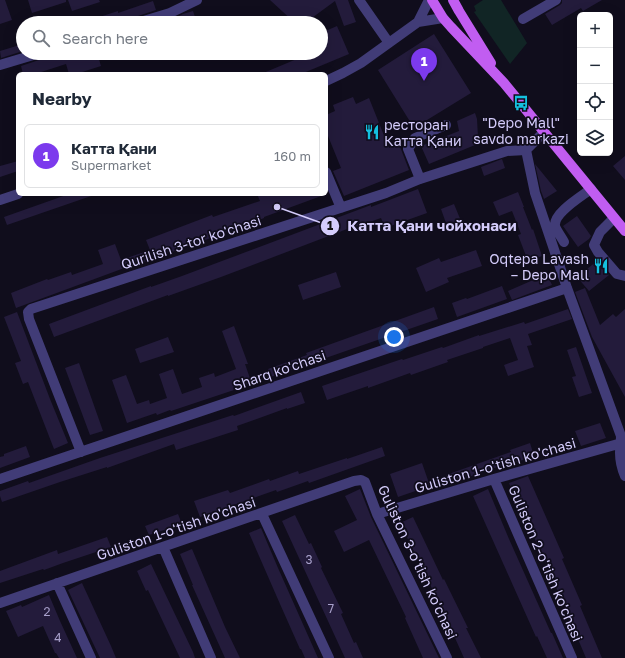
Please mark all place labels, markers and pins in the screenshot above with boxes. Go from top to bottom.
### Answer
pin: 1 [411,48,437,81]
bus stop icon: "Depo Mall" savdo markazi [512,94,530,112]
place label: "Depo Mall" savdo markazi [473,114,569,147]
place label: ресторан Катта Қани [384,116,462,149]
restaurant icon: ресторан Катта Қани [363,123,381,141]
callout: Катта Қани чойхонаси [320,212,525,239]
place label: Oqtepa Lavash – Depo Mall [489,250,589,283]
restaurant icon: Oqtepa Lavash – Depo Mall [592,257,610,275]

